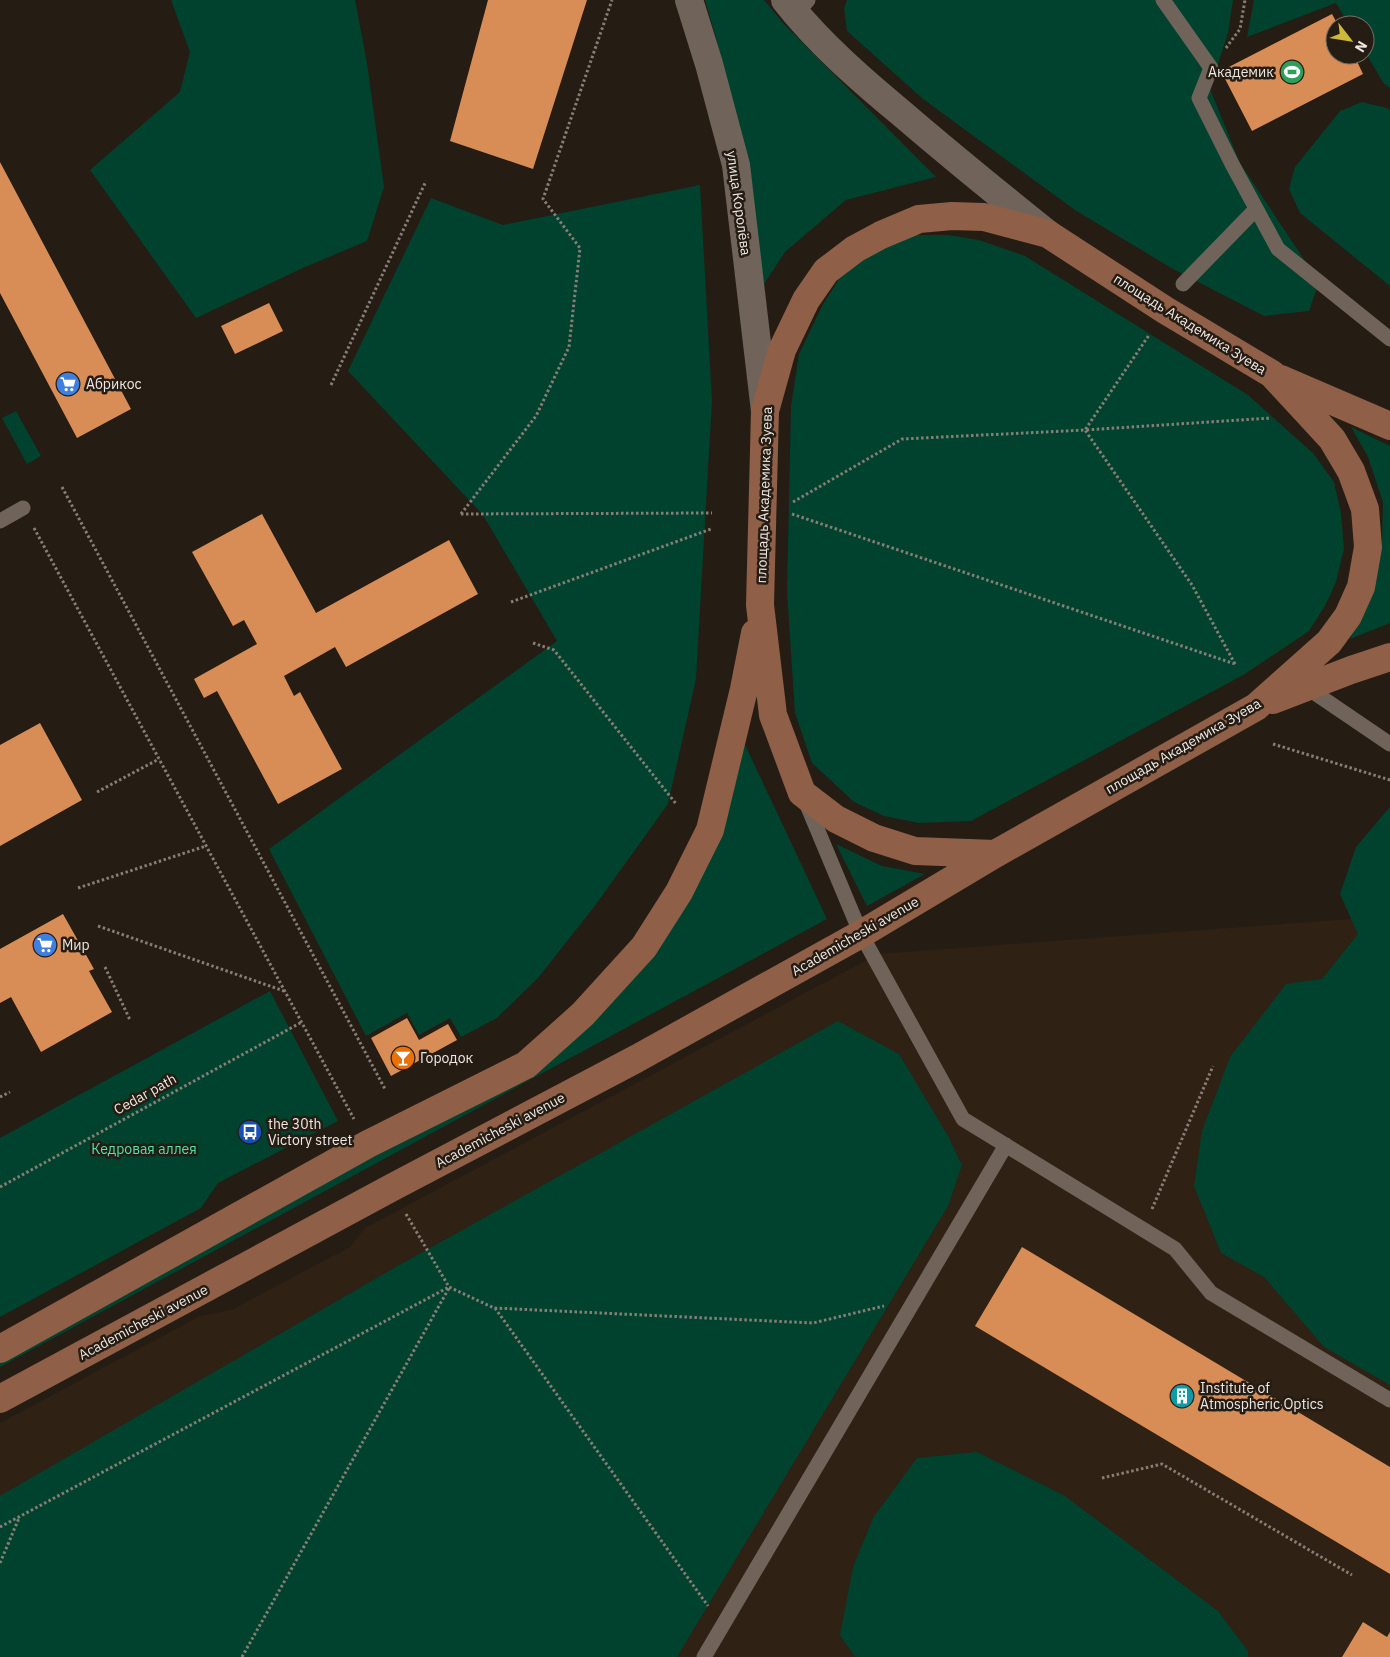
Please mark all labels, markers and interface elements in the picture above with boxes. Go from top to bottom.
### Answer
north arrow [1325,15,1375,65]
text: N [1351,38,1371,56]
sports icon: Академик [1279,59,1305,85]
place label: Академик [1208,63,1274,81]
street label: улица Королёва [723,149,755,257]
street label: площадь Академика Зуева [1110,270,1270,379]
supermarket icon: Абрикос [55,371,81,397]
place label: Абрикос [86,375,142,393]
street label: площадь Академика Зуева [752,406,776,584]
street label: площадь Академика Зуева [1102,694,1264,798]
street label: Academicheski avenue [788,892,922,980]
supermarket icon: Мир [32,932,58,958]
place label: Мир [62,936,90,954]
bar icon: Городок [390,1045,416,1071]
place label: Городок [420,1049,474,1067]
street label: Cedar path [111,1069,179,1119]
street label: Academicheski avenue [432,1088,568,1172]
place label: the 30th Victory street [268,1115,352,1149]
bus stop icon: the 30th Victory street [237,1119,263,1145]
park label: Кедровая аллея [91,1140,197,1158]
street label: Academicheski avenue [75,1280,211,1364]
place label: Institute of Atmospheric Optics [1200,1379,1324,1413]
building icon: Institute of Atmospheric Optics [1169,1383,1195,1409]

